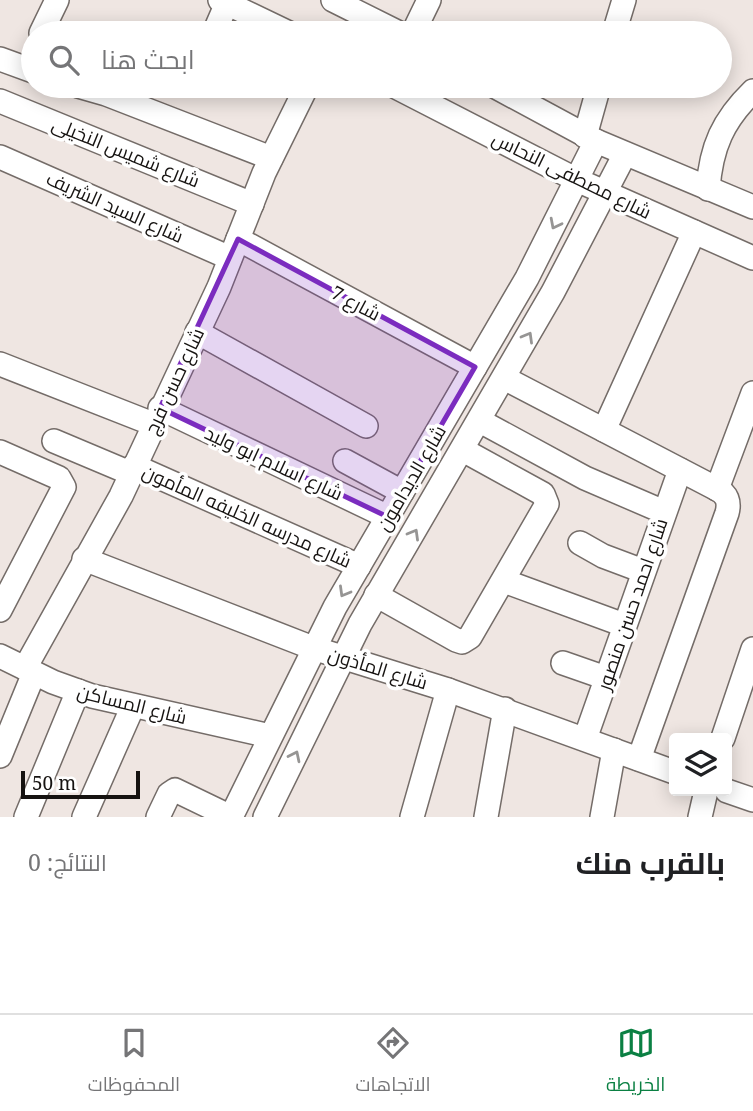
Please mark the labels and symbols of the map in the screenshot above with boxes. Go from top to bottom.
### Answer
street label: شارع شميس النخيلى [48,110,204,194]
street label: شارع مصطفى النحاس [488,125,656,226]
street label: شارع السيد الشريف [42,165,188,250]
one-way arrow [549,217,563,229]
street label: شارع 7 [326,279,385,328]
street label: شارع حسن فرج [138,323,211,439]
one-way arrow [519,332,532,345]
street label: شارع اسلام ابو وليد [200,420,347,507]
street label: شارع الديدامون [370,420,453,536]
street label: شارع مدرسه الخليفه المأمون [138,458,356,575]
street label: شارع احمد حسن منصور [590,515,675,695]
one-way arrow [405,528,418,541]
one-way arrow [339,584,352,597]
street label: شارع المأذون [325,641,431,696]
street label: شارع المساكن [74,678,189,731]
one-way arrow [286,751,300,763]
scale bar [21,768,140,800]

